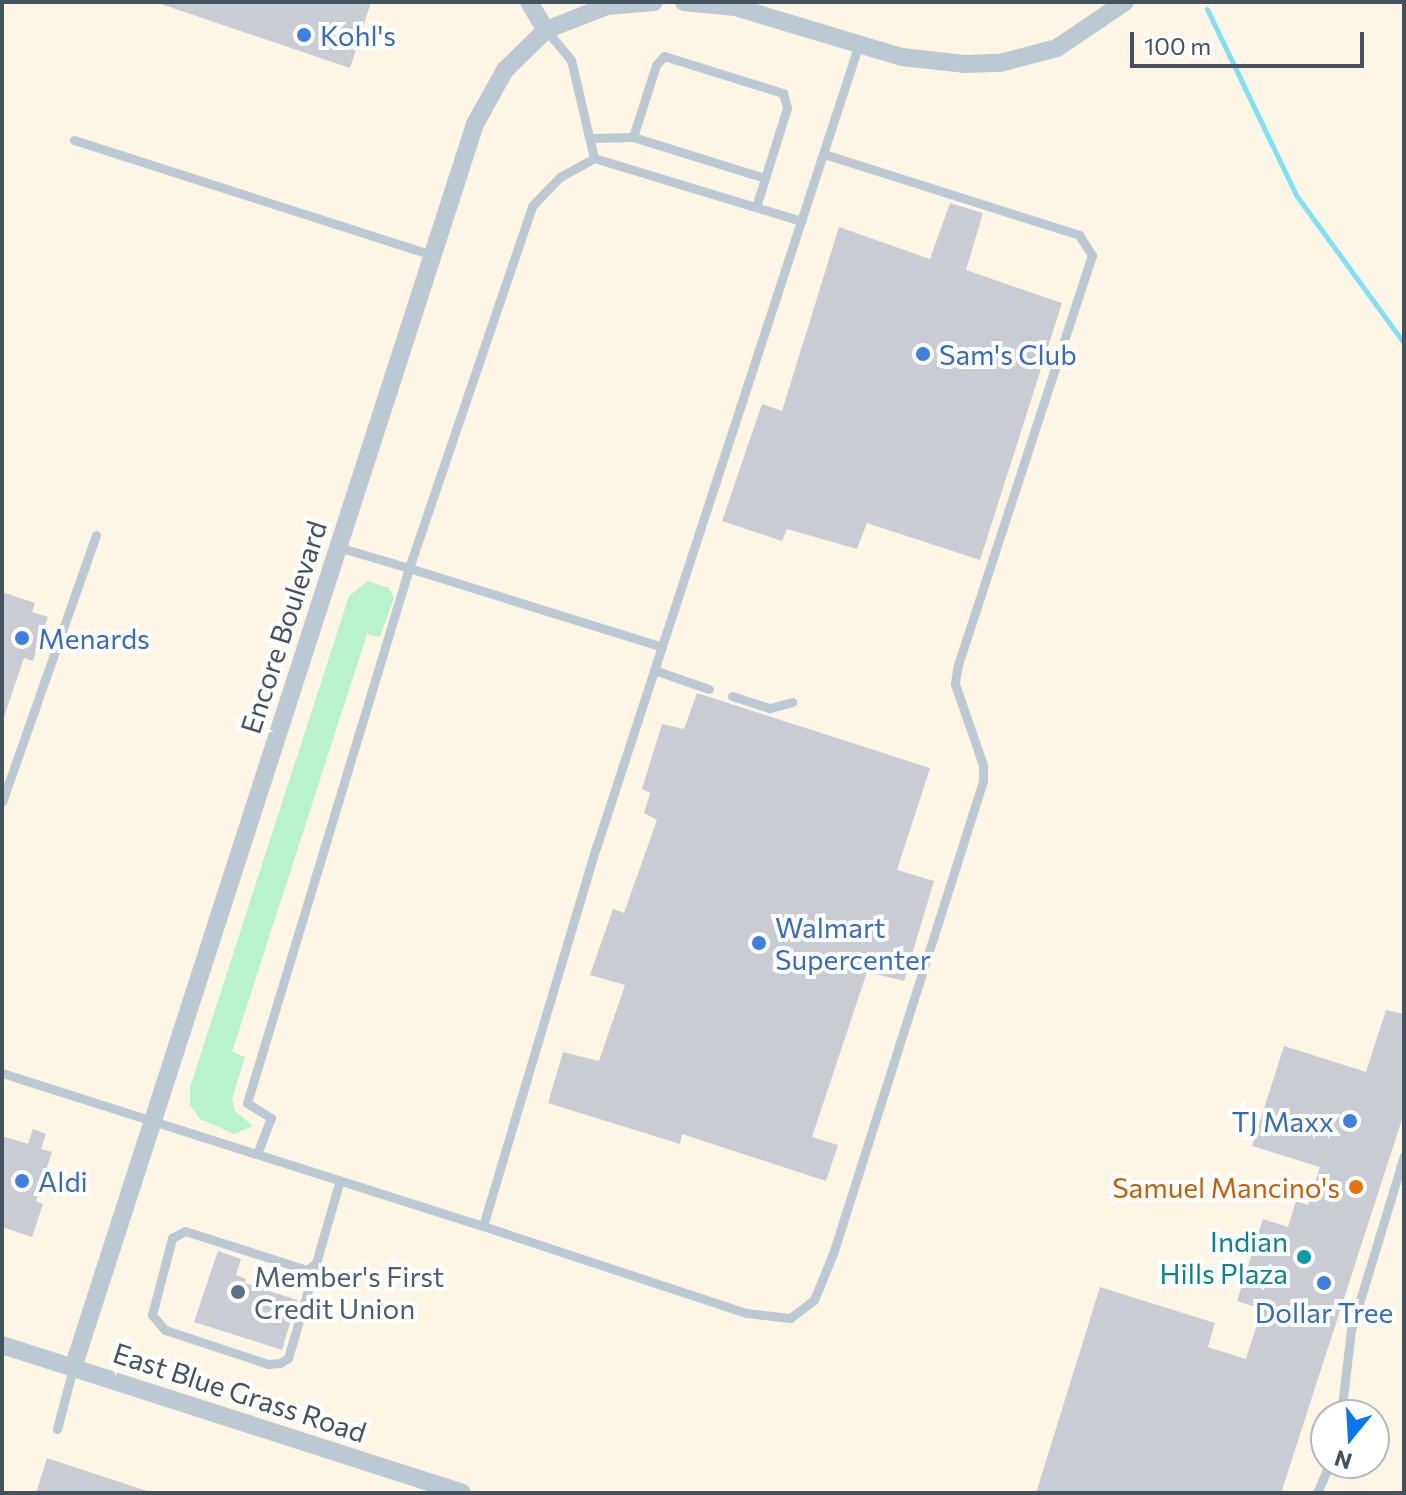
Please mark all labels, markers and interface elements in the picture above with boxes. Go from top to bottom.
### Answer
scale bar [1134,16,1368,66]
place label: Kohl's [320,18,396,52]
marker: Kohl's [295,26,313,44]
text: 100 m [1144,31,1211,60]
place label: Sam's Club [939,337,1077,371]
marker: Sam's Club [914,345,932,363]
street label: Encore Boulevard [233,516,333,738]
place label: Menards [38,621,150,655]
marker: Menards [13,629,31,647]
place label: Walmart Supercenter [775,910,931,976]
marker: Walmart Supercenter [750,934,768,952]
place label: TJ Maxx [1232,1104,1334,1138]
marker: TJ Maxx [1341,1112,1359,1130]
place label: Aldi [38,1164,88,1198]
place label: Samuel Mancino's [1112,1170,1340,1204]
marker: Aldi [13,1172,31,1190]
marker: Samuel Mancino's [1347,1178,1365,1196]
place label: Indian Hills Plaza [1160,1224,1288,1290]
marker: Indian Hills Plaza [1295,1248,1313,1266]
place label: Member's First Credit Union [254,1259,444,1325]
marker: Dollar Tree [1315,1274,1333,1292]
marker: Member's First Credit Union [229,1283,247,1301]
place label: Dollar Tree [1255,1295,1393,1329]
street label: East Blue Grass Road [109,1335,371,1449]
north arrow [1310,1399,1390,1479]
text: N [1331,1445,1355,1476]

